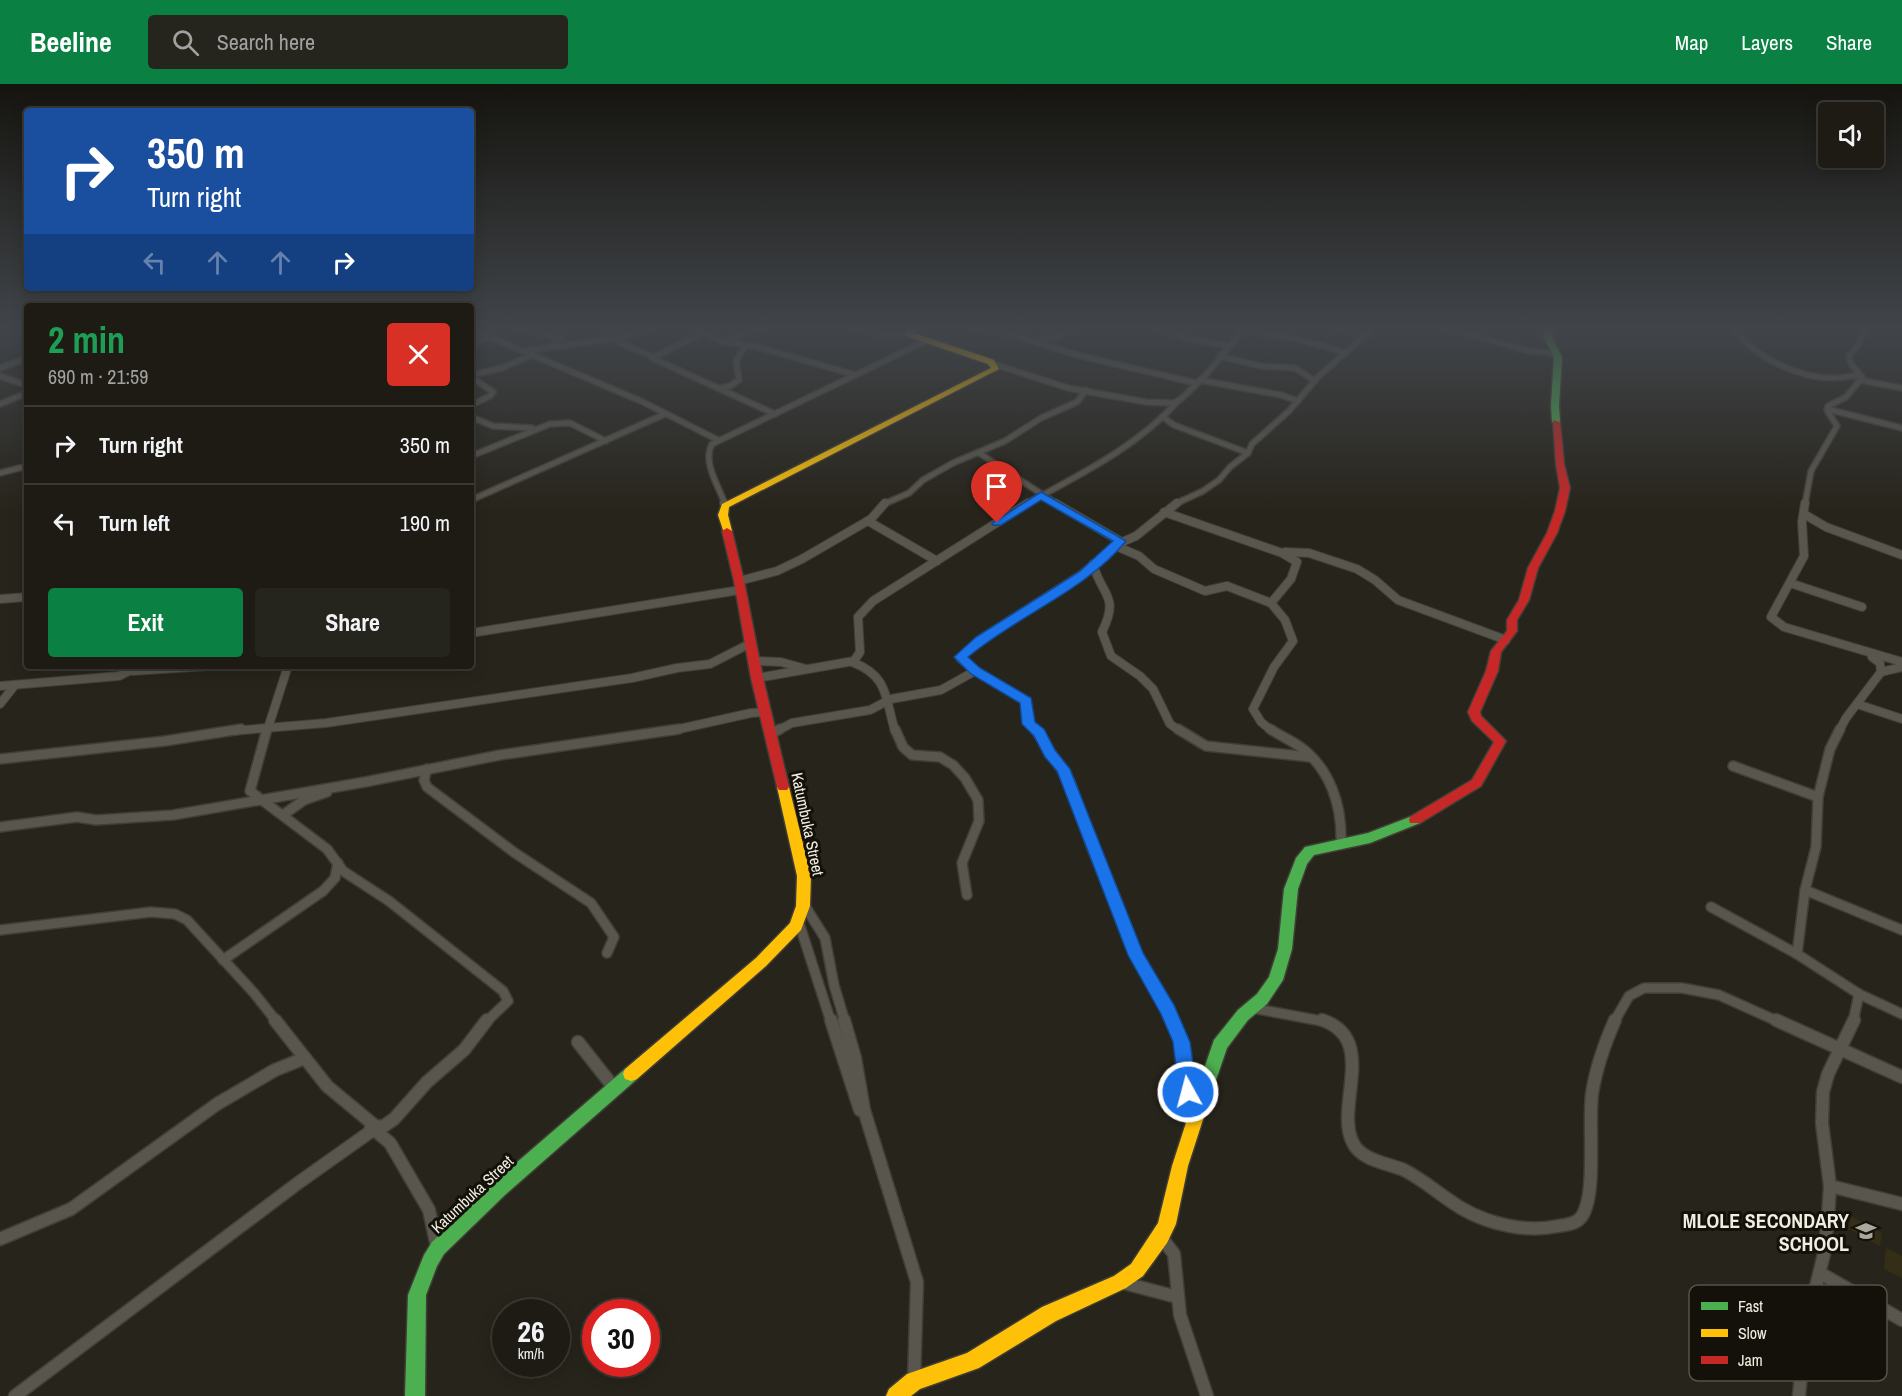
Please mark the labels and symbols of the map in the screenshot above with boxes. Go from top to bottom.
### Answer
pin [971,461,1022,523]
street label: Katumbuka Street [786,770,830,878]
position arrow [1156,1060,1220,1124]
street label: Katumbuka Street [426,1150,518,1238]
place label: MLOLE SECONDARY SCHOOL [1683,1207,1849,1257]
school or university icon: MLOLE SECONDARY SCHOOL [1854,1219,1878,1243]
legend [1689,1285,1887,1381]
text: Fast [1738,1295,1763,1317]
speed limit sign: 30 [582,1299,660,1377]
text: Slow [1738,1322,1767,1344]
text: Jam [1738,1349,1763,1371]

